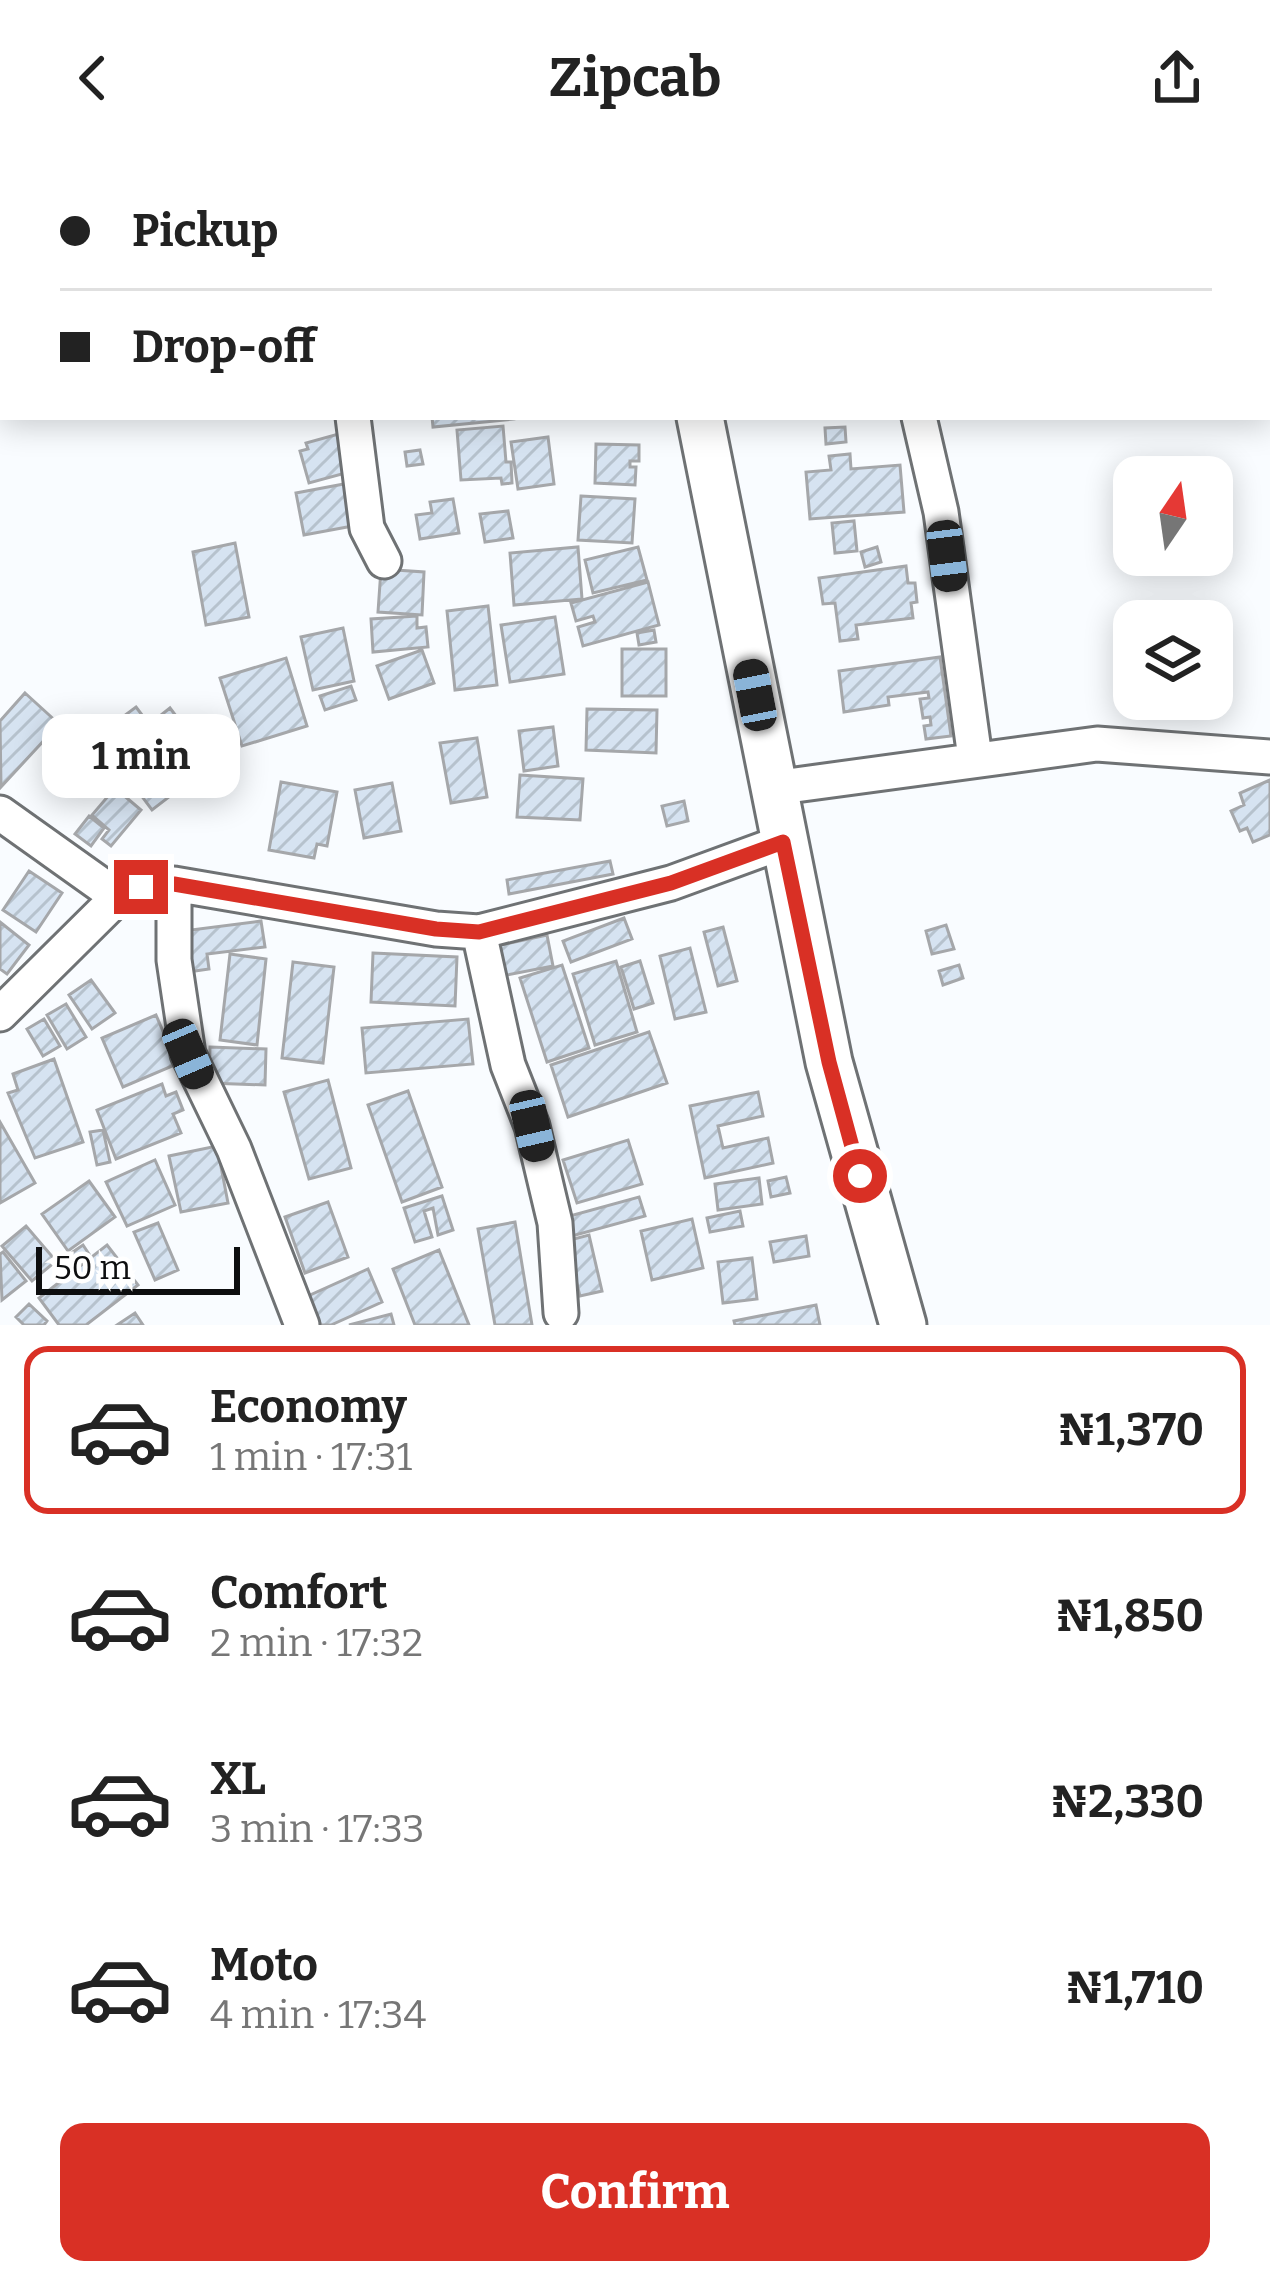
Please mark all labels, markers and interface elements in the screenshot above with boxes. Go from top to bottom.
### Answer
icon: back [60,45,126,111]
icon: share [1144,45,1210,111]
text: Zipcab [549,46,721,110]
text: Pickup [132,204,278,258]
text: Drop-off [132,320,316,374]
north arrow [1113,456,1233,576]
map controls [1113,456,1233,720]
car [925,518,969,594]
button: layers [1113,600,1233,720]
car [730,656,780,734]
callout: 1 min [42,713,240,797]
text: 1 min [92,733,190,779]
route end [114,860,168,914]
car [157,1014,219,1094]
car [506,1087,558,1165]
route start [833,1149,887,1203]
scale bar [36,1241,240,1294]
text: 50 m [54,1248,131,1288]
icon: car [66,1376,174,1484]
text: Economy [210,1380,407,1434]
text: ₦1,370 [1058,1403,1204,1457]
text: 1 min · 17:31 [210,1434,412,1480]
icon: car [66,1562,174,1670]
text: Comfort [210,1566,388,1620]
text: ₦1,850 [1055,1589,1204,1643]
text: 2 min · 17:32 [210,1620,423,1666]
icon: car [66,1748,174,1856]
text: XL [210,1752,266,1806]
text: ₦2,330 [1050,1775,1204,1829]
text: 3 min · 17:33 [210,1806,424,1852]
icon: car [66,1934,174,2042]
text: Moto [210,1938,318,1992]
text: ₦1,710 [1065,1961,1204,2015]
text: 4 min · 17:34 [210,1992,426,2038]
button: Confirm [60,2123,1210,2261]

